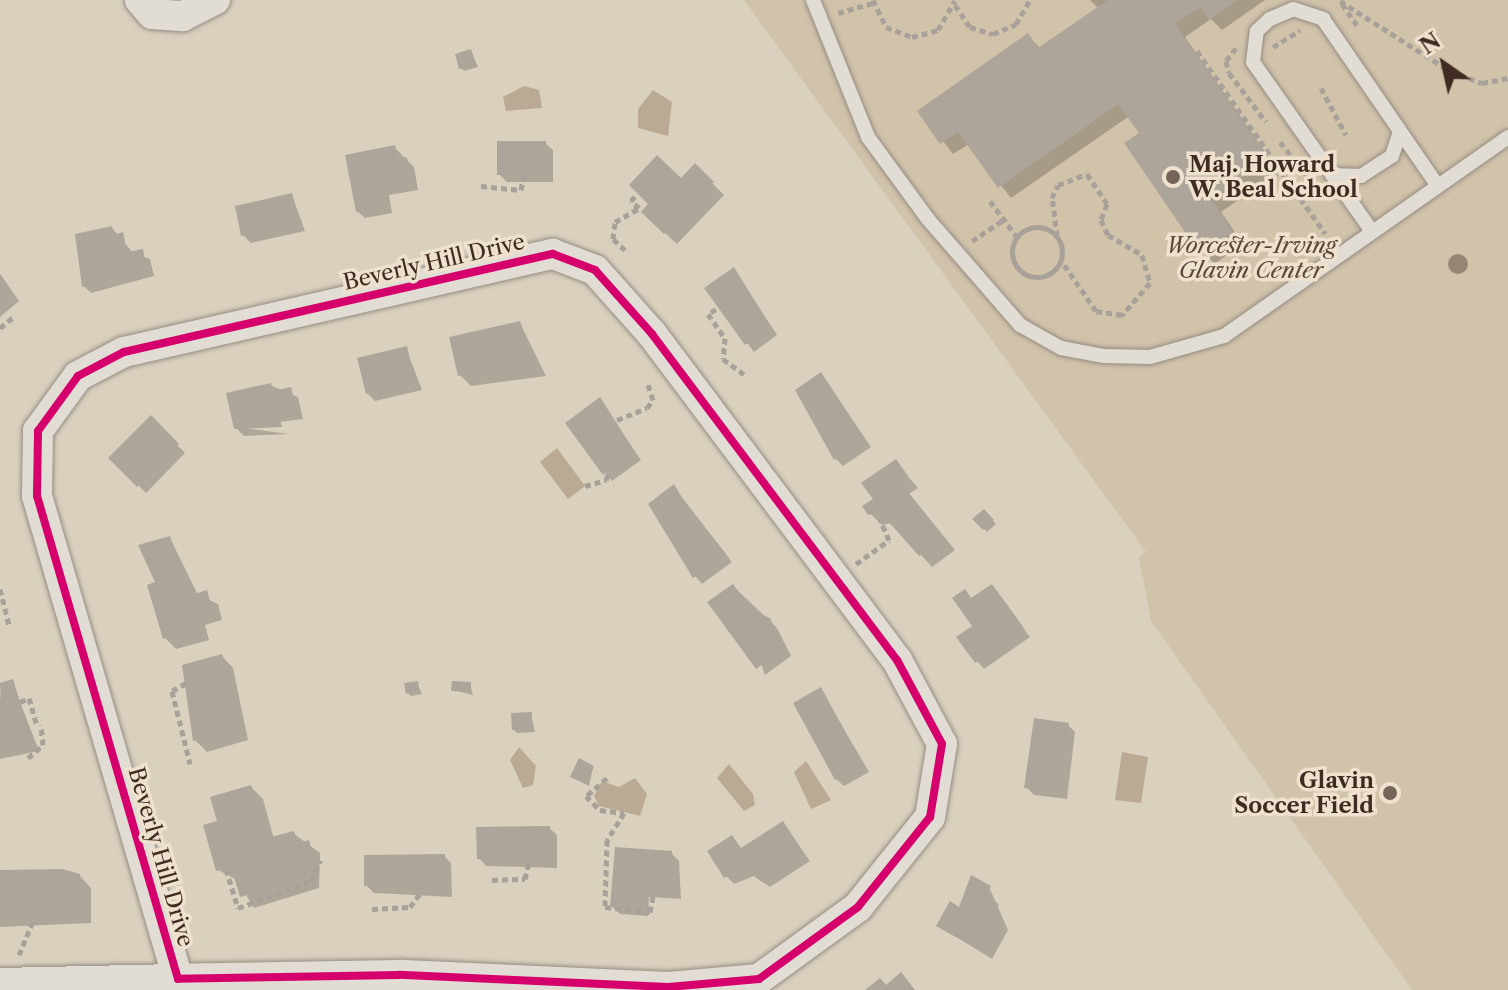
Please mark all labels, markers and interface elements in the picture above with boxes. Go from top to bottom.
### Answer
north arrow [1404,24,1484,104]
text: N [1415,27,1446,60]
place label: Maj. Howard W. Beal School [1189,151,1358,202]
marker: Maj. Howard W. Beal School [1164,168,1182,186]
street label: Beverly Hill Drive [340,228,528,296]
park label: Worcester-Irving Glavin Center [1166,232,1336,284]
street label: Beverly Hill Drive [123,764,199,950]
place label: Glavin Soccer Field [1234,767,1374,818]
marker: Glavin Soccer Field [1381,784,1399,802]

